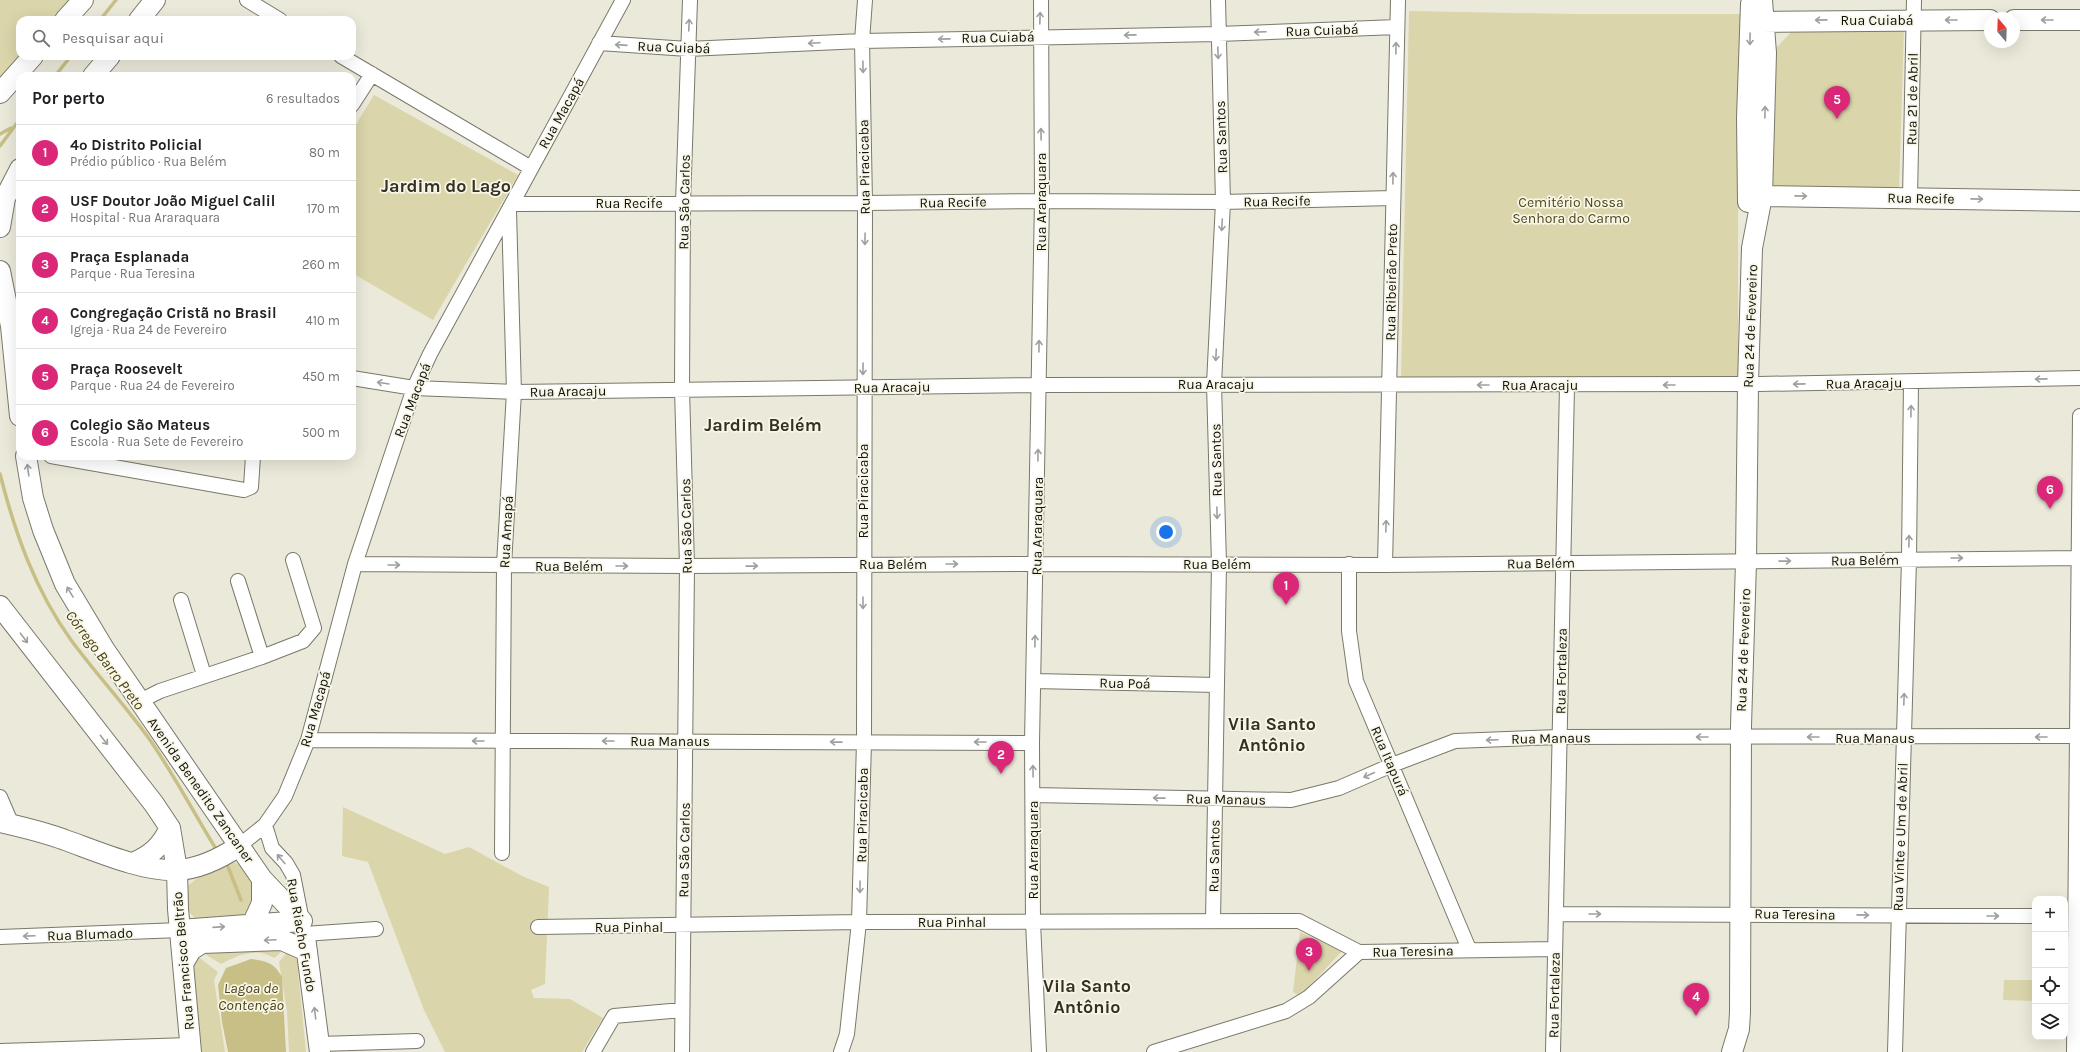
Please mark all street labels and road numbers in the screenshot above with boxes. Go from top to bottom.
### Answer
street label: Rua Cuiabá [1840,12,1914,29]
street label: Rua Cuiabá [1285,21,1359,40]
street label: Rua Cuiabá [961,28,1035,47]
street label: Rua Cuiabá [637,38,711,57]
street label: Rua 21 de Abril [1903,53,1922,145]
street label: Rua Macapá [535,75,588,152]
street label: Rua Santos [1212,100,1231,174]
street label: Rua Piracicaba [855,119,874,215]
street label: Rua Araraquara [1033,153,1050,251]
street label: Rua São Carlos [675,154,694,250]
street label: Rua Recife [1887,189,1955,208]
street label: Rua Recife [1243,192,1311,211]
street label: Rua Recife [919,193,987,212]
street label: Rua Recife [595,195,663,212]
street label: Rua Ribeirão Preto [1382,223,1401,341]
street label: Rua 24 de Fevereiro [1740,264,1761,388]
street label: Rua Macapá [390,360,434,440]
street label: Rua Aracaju [1826,374,1903,393]
street label: Rua Aracaju [1178,376,1254,393]
street label: Rua Aracaju [1502,377,1578,394]
street label: Rua Aracaju [854,378,931,397]
street label: Rua Aracaju [530,382,607,401]
street label: Rua Santos [1207,423,1226,497]
street label: Rua Piracicaba [855,443,872,539]
street label: Rua Araraquara [1028,476,1047,576]
street label: Rua São Carlos [677,478,696,574]
street label: Rua Amapá [496,495,517,569]
street label: Rua Belém [1831,551,1899,570]
street label: Rua Belém [1507,554,1575,573]
street label: Rua Belém [859,556,927,573]
street label: Rua Belém [1183,556,1251,573]
street label: Rua Belém [535,558,603,575]
street label: Rua 24 de Fevereiro [1733,588,1754,712]
street label: Rua Fortaleza [1552,628,1571,714]
street label: Rua Macapá [296,669,334,749]
street label: Rua Poá [1099,675,1151,692]
street label: Avenida Benedito Zancaner [144,714,258,867]
street label: Rua Itapurá [1367,724,1412,799]
street label: Rua Manaus [1511,729,1591,748]
street label: Rua Manaus [1835,730,1915,747]
street label: Rua Manaus [630,733,710,750]
street label: Rua Vinte e Um de Abril [1889,762,1912,912]
street label: Rua Piracicaba [853,767,872,863]
street label: Rua Manaus [1186,790,1266,809]
street label: Rua Araraquara [1025,801,1042,899]
street label: Rua São Carlos [675,802,694,898]
street label: Rua Santos [1205,819,1224,893]
street label: Rua Riacho Fundo [283,877,320,993]
street label: Rua Francisco Beltrão [169,891,198,1031]
street label: Rua Teresina [1754,905,1836,924]
street label: Rua Pinhal [918,914,986,931]
street label: Rua Pinhal [595,919,663,936]
street label: Rua Blumado [47,925,133,944]
street label: Rua Teresina [1372,942,1454,961]
street label: Rua Fortaleza [1545,952,1564,1038]

